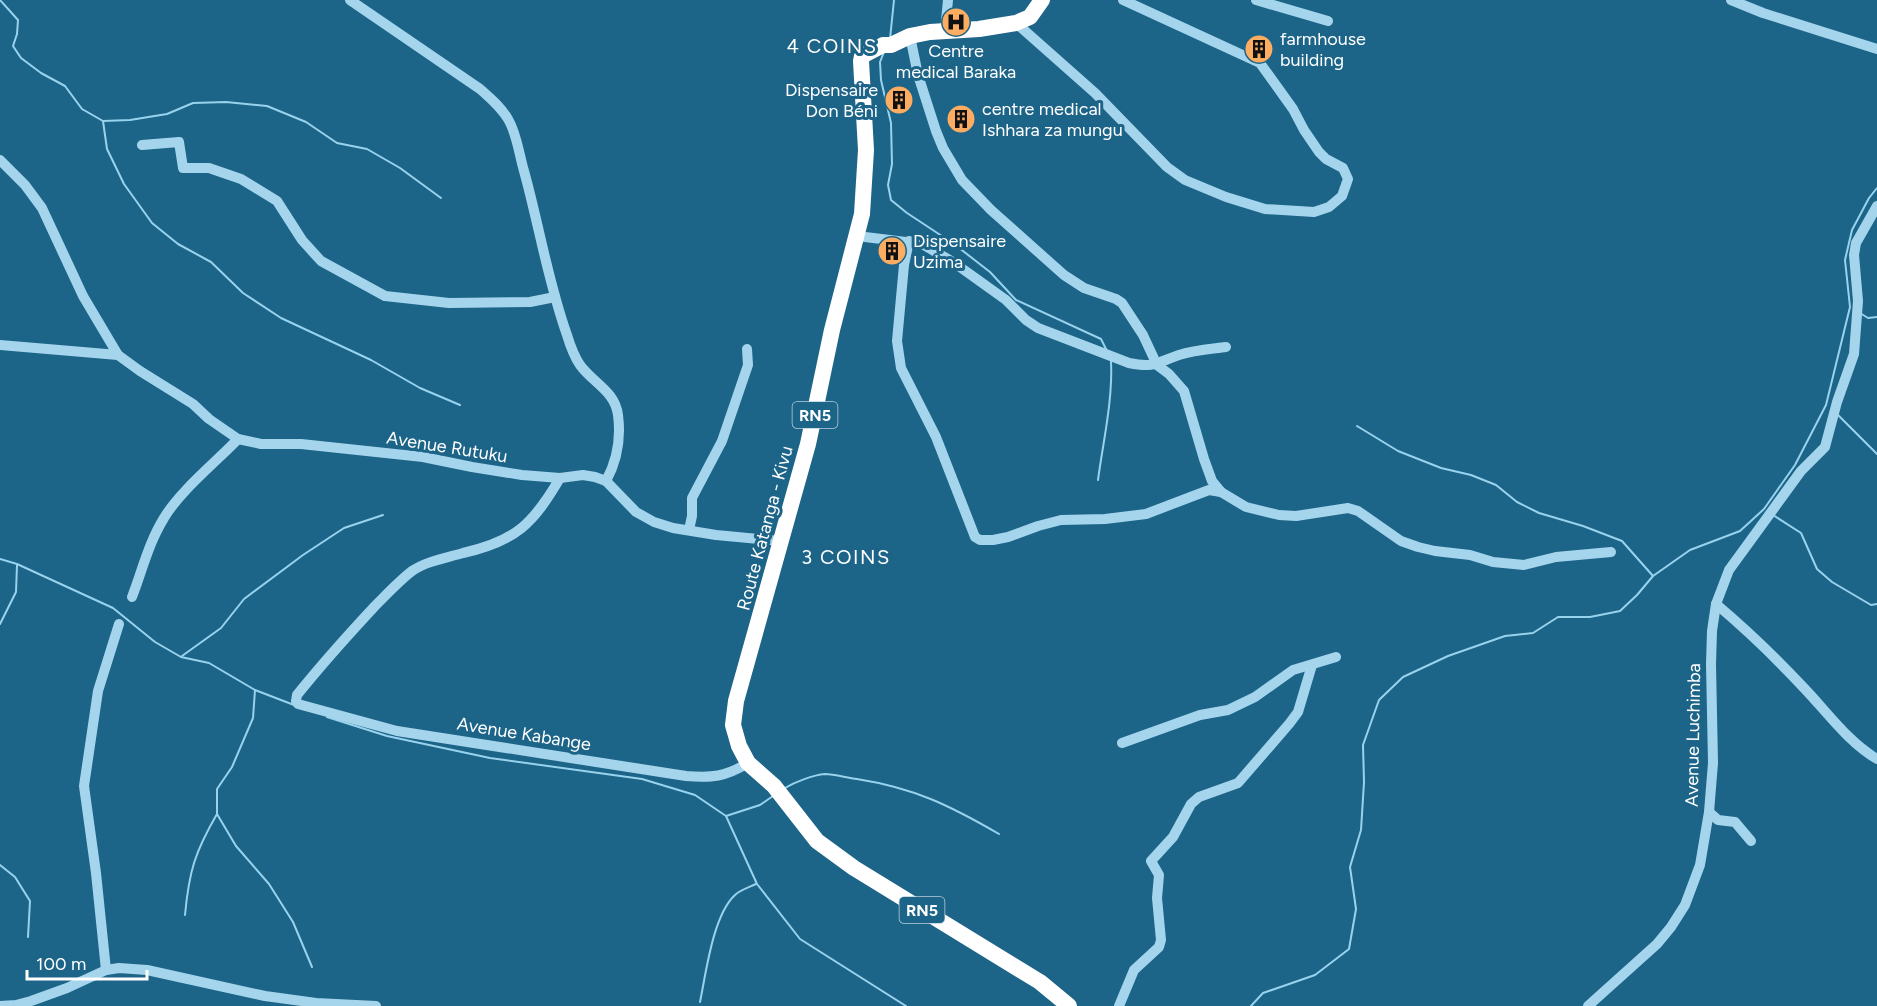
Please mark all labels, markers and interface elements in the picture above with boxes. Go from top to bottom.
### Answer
hospital icon: Centre medical Baraka [940,6,972,38]
place label: farmhouse building [1280,28,1366,71]
building icon: farmhouse building [1243,33,1275,65]
district label: 4 COINS [787,34,877,58]
place label: Centre medical Baraka [896,40,1016,83]
place label: Dispensaire Don Béni [785,79,878,122]
building icon: Dispensaire Don Béni [883,84,915,116]
place label: centre medical Ishhara za mungu [982,98,1123,141]
building icon: centre medical Ishhara za mungu [945,103,977,135]
place label: Dispensaire Uzima [913,230,1006,273]
building icon: Dispensaire Uzima [876,235,908,267]
road number: RN5 [792,402,838,428]
street label: Avenue Rutuku [385,427,509,467]
street label: Route Katanga - Kivu [732,443,798,613]
district label: 3 COINS [801,545,891,569]
street label: Avenue Luchimba [1681,663,1705,807]
street label: Avenue Kabange [455,713,593,755]
road number: RN5 [900,897,944,923]
scale bar [27,943,147,981]
text: 100 m [36,953,86,975]

